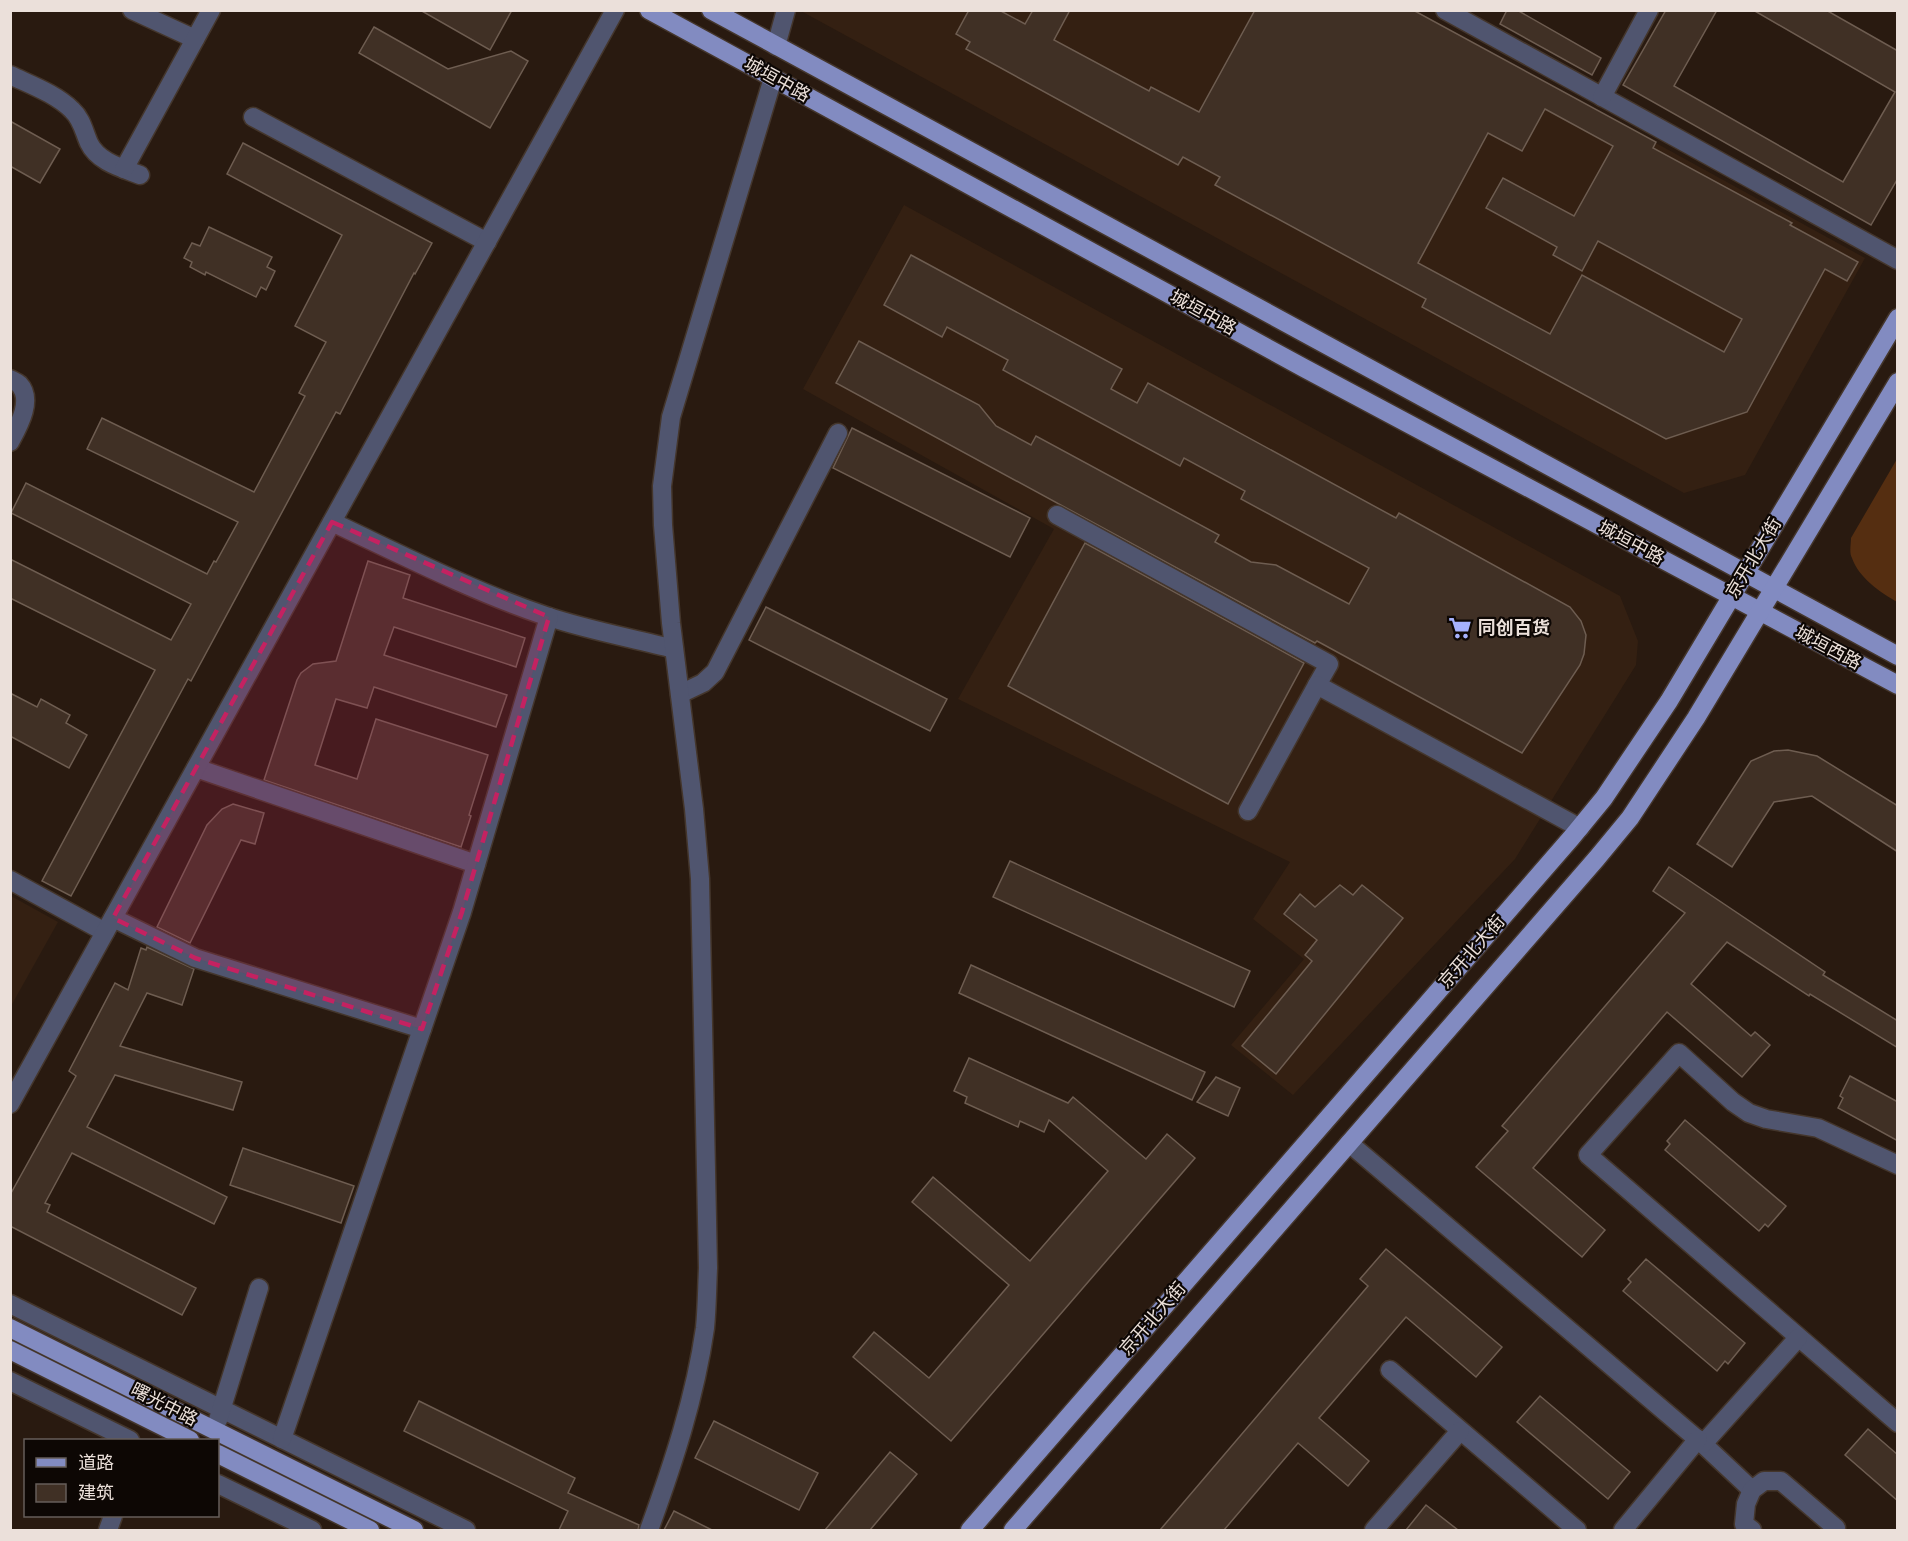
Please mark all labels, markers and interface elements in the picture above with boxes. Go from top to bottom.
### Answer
street label: 城垣中路 [739,52,815,108]
street label: 城垣中路 [1165,285,1241,341]
street label: 京开北大街 [1720,513,1788,603]
street label: 城垣中路 [1593,515,1669,571]
supermarket icon: 同创百货 [1447,615,1473,641]
place label: 同创百货 [1478,616,1550,641]
street label: 城垣西路 [1790,620,1866,676]
street label: 京开北大街 [1433,910,1511,994]
street label: 京开北大街 [1114,1277,1192,1361]
street label: 曙光中路 [126,1378,202,1432]
legend [24,1439,219,1517]
text: 道路 [78,1451,114,1476]
text: 建筑 [78,1481,114,1506]

